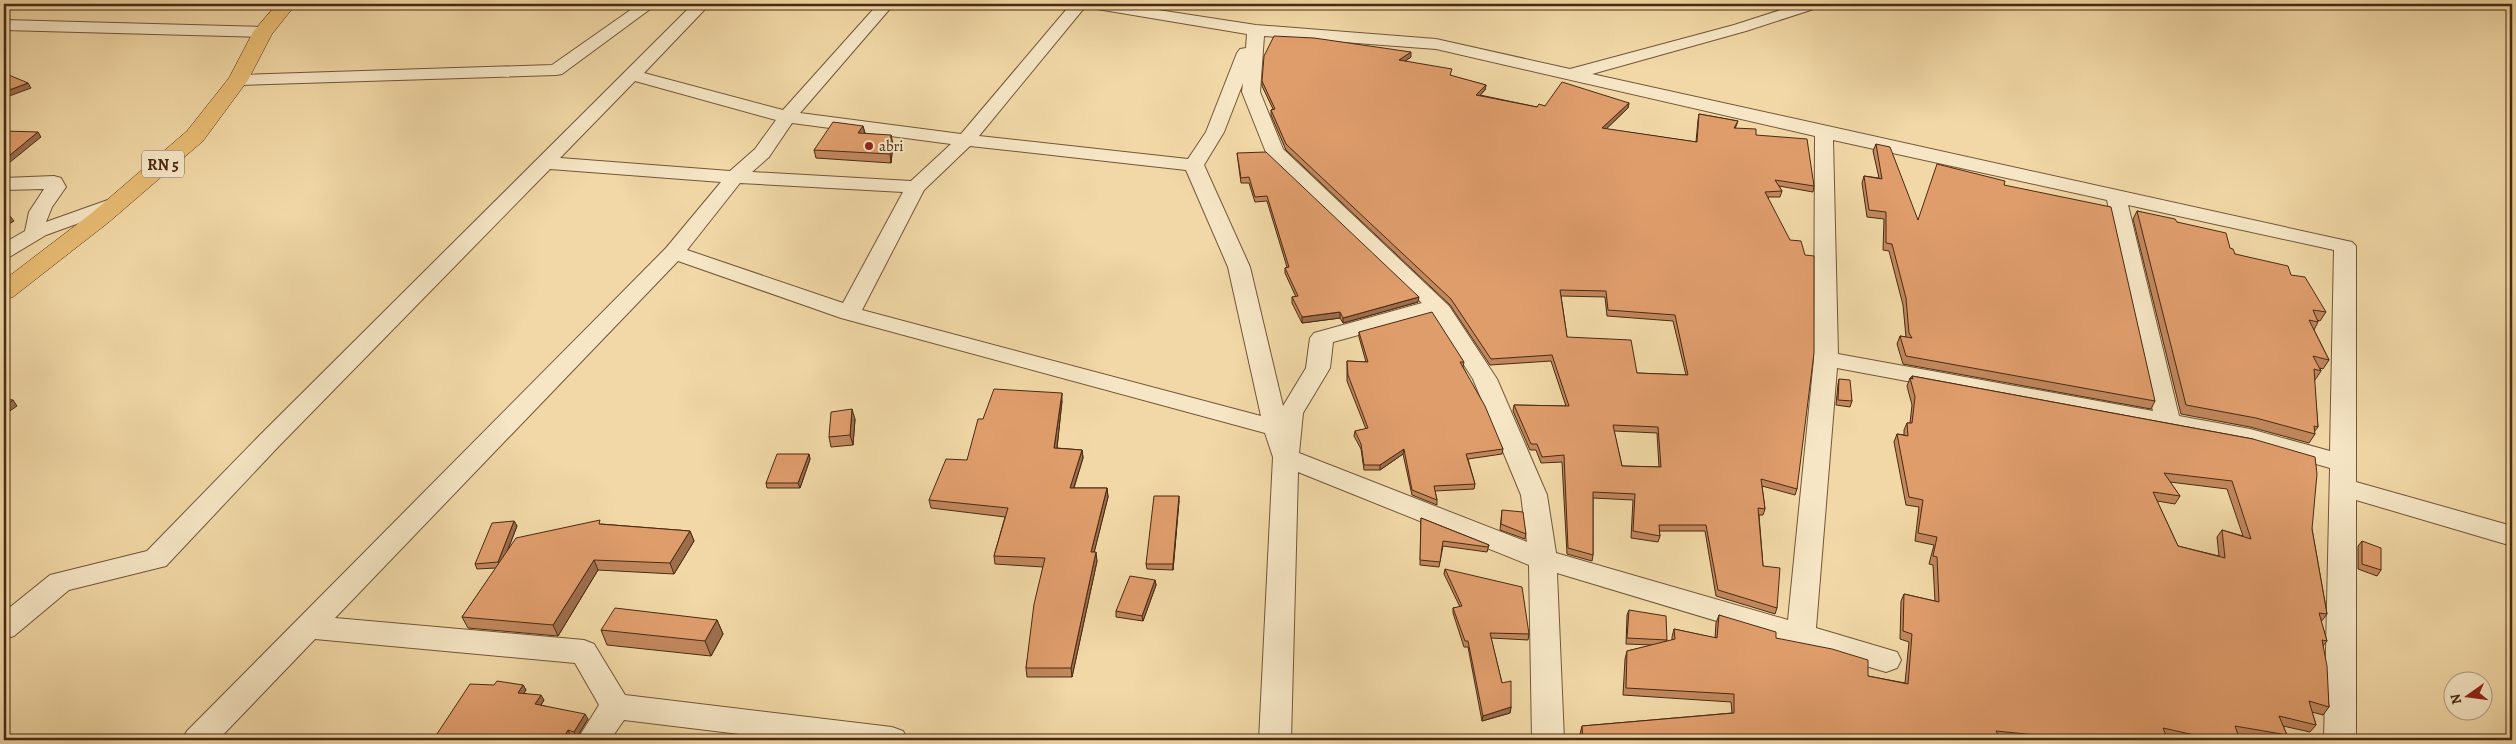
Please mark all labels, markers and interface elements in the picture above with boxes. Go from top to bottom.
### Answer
place label: abri [879,136,904,156]
marker: abri [863,140,875,152]
road number: RN 5 [142,150,184,178]
north arrow [2444,672,2494,722]
text: N [2445,692,2466,706]

